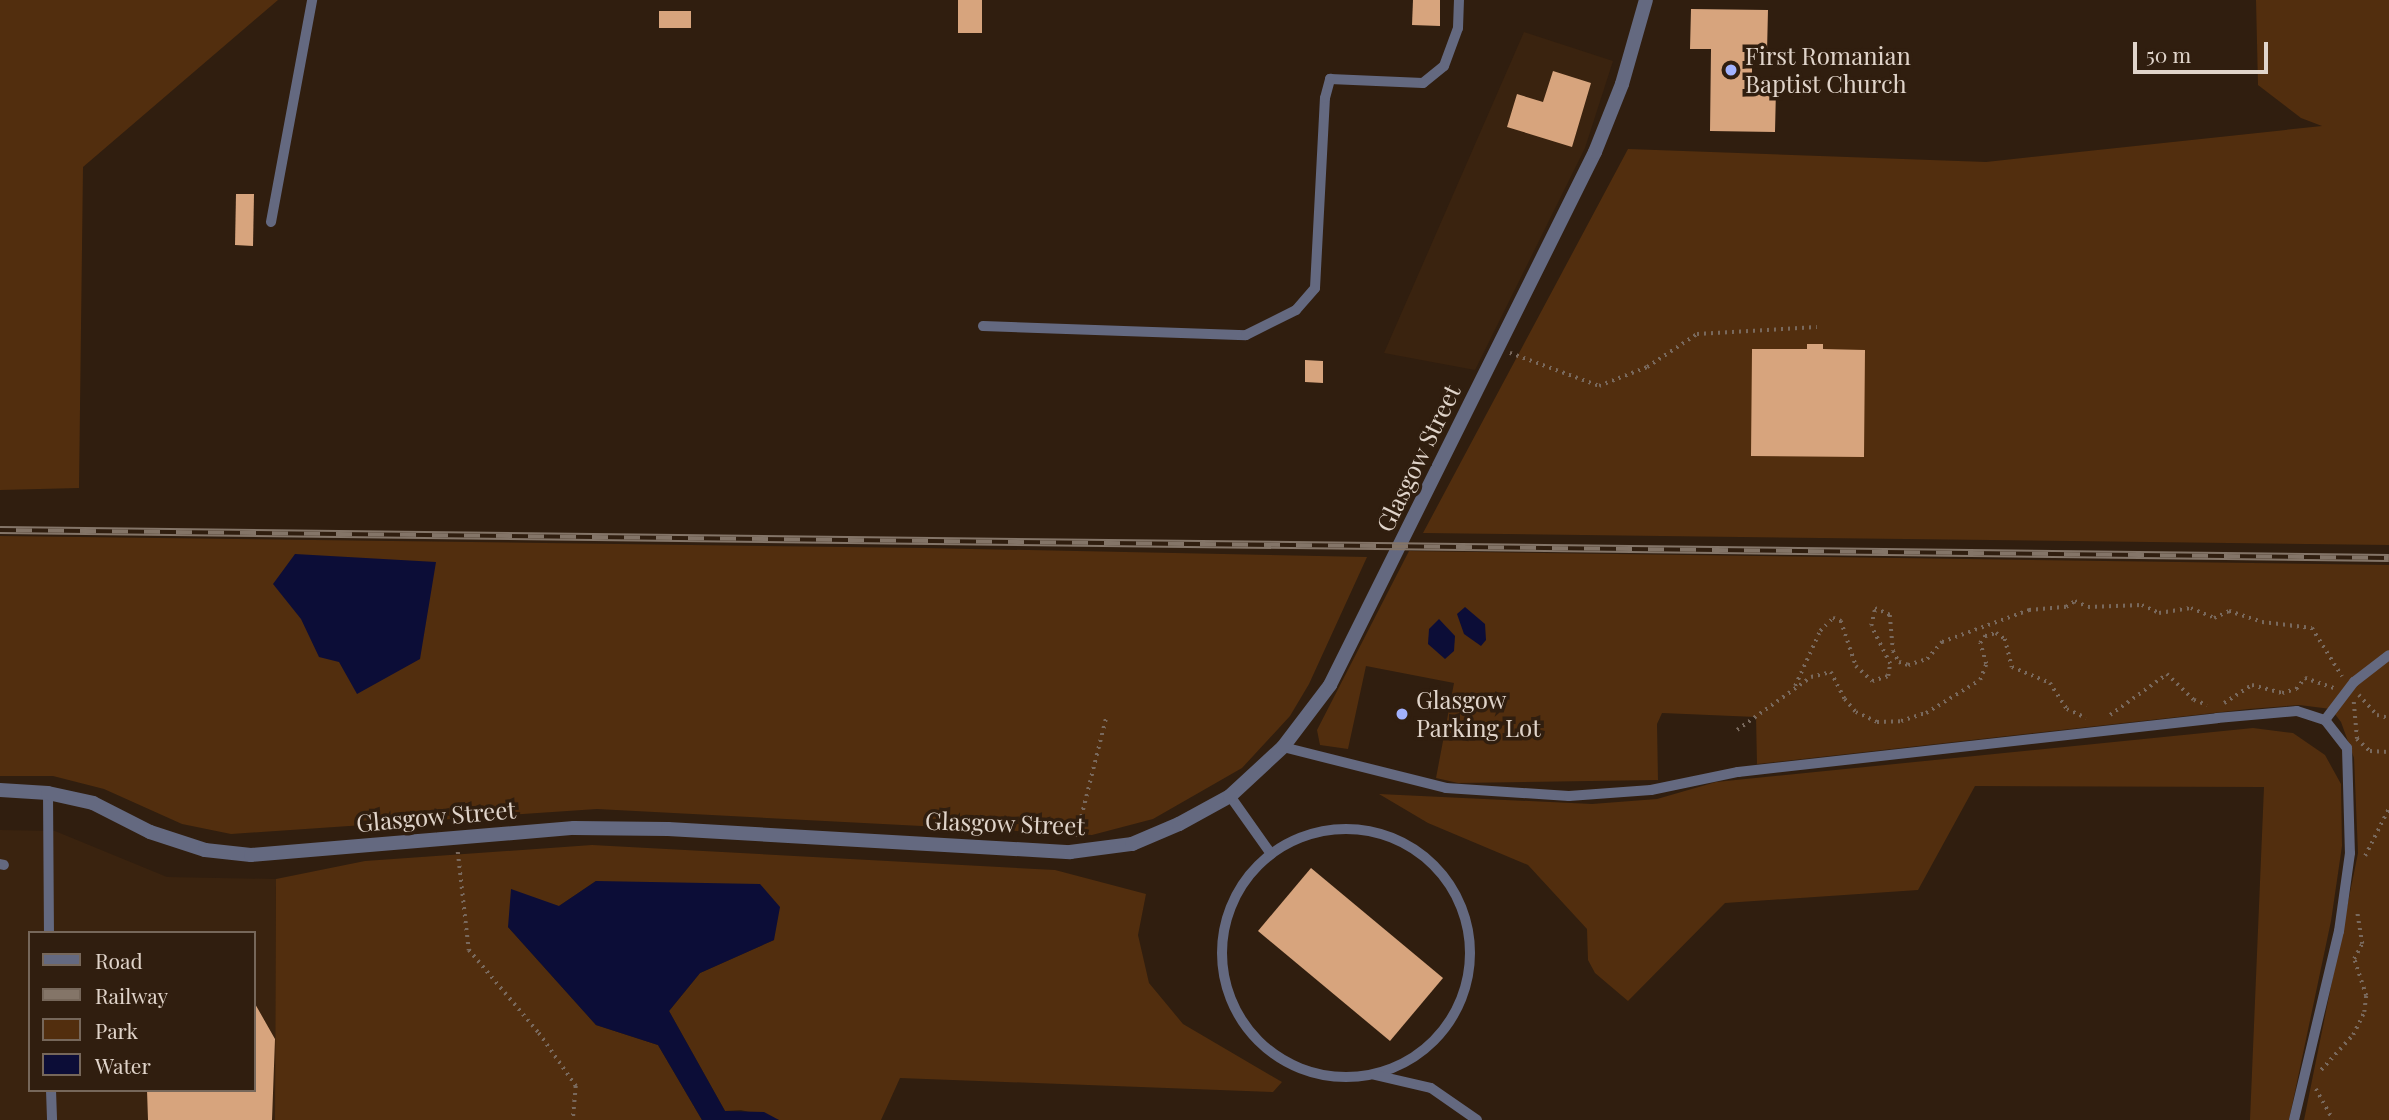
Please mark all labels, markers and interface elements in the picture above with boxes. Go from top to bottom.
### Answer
scale bar [2137,28,2272,72]
text: 50 m [2146,40,2191,68]
place label: First Romanian Baptist Church [1745,42,1911,98]
marker: First Romanian Baptist Church [1723,62,1739,78]
street label: Glasgow Street [1370,380,1466,536]
place label: Glasgow Parking Lot [1416,686,1541,742]
marker: Glasgow Parking Lot [1394,706,1410,722]
street label: Glasgow Street [355,795,517,837]
street label: Glasgow Street [924,806,1086,840]
legend [28,931,256,1092]
text: Road [95,946,143,974]
text: Railway [95,981,168,1009]
text: Park [95,1016,138,1044]
text: Water [95,1051,151,1079]

